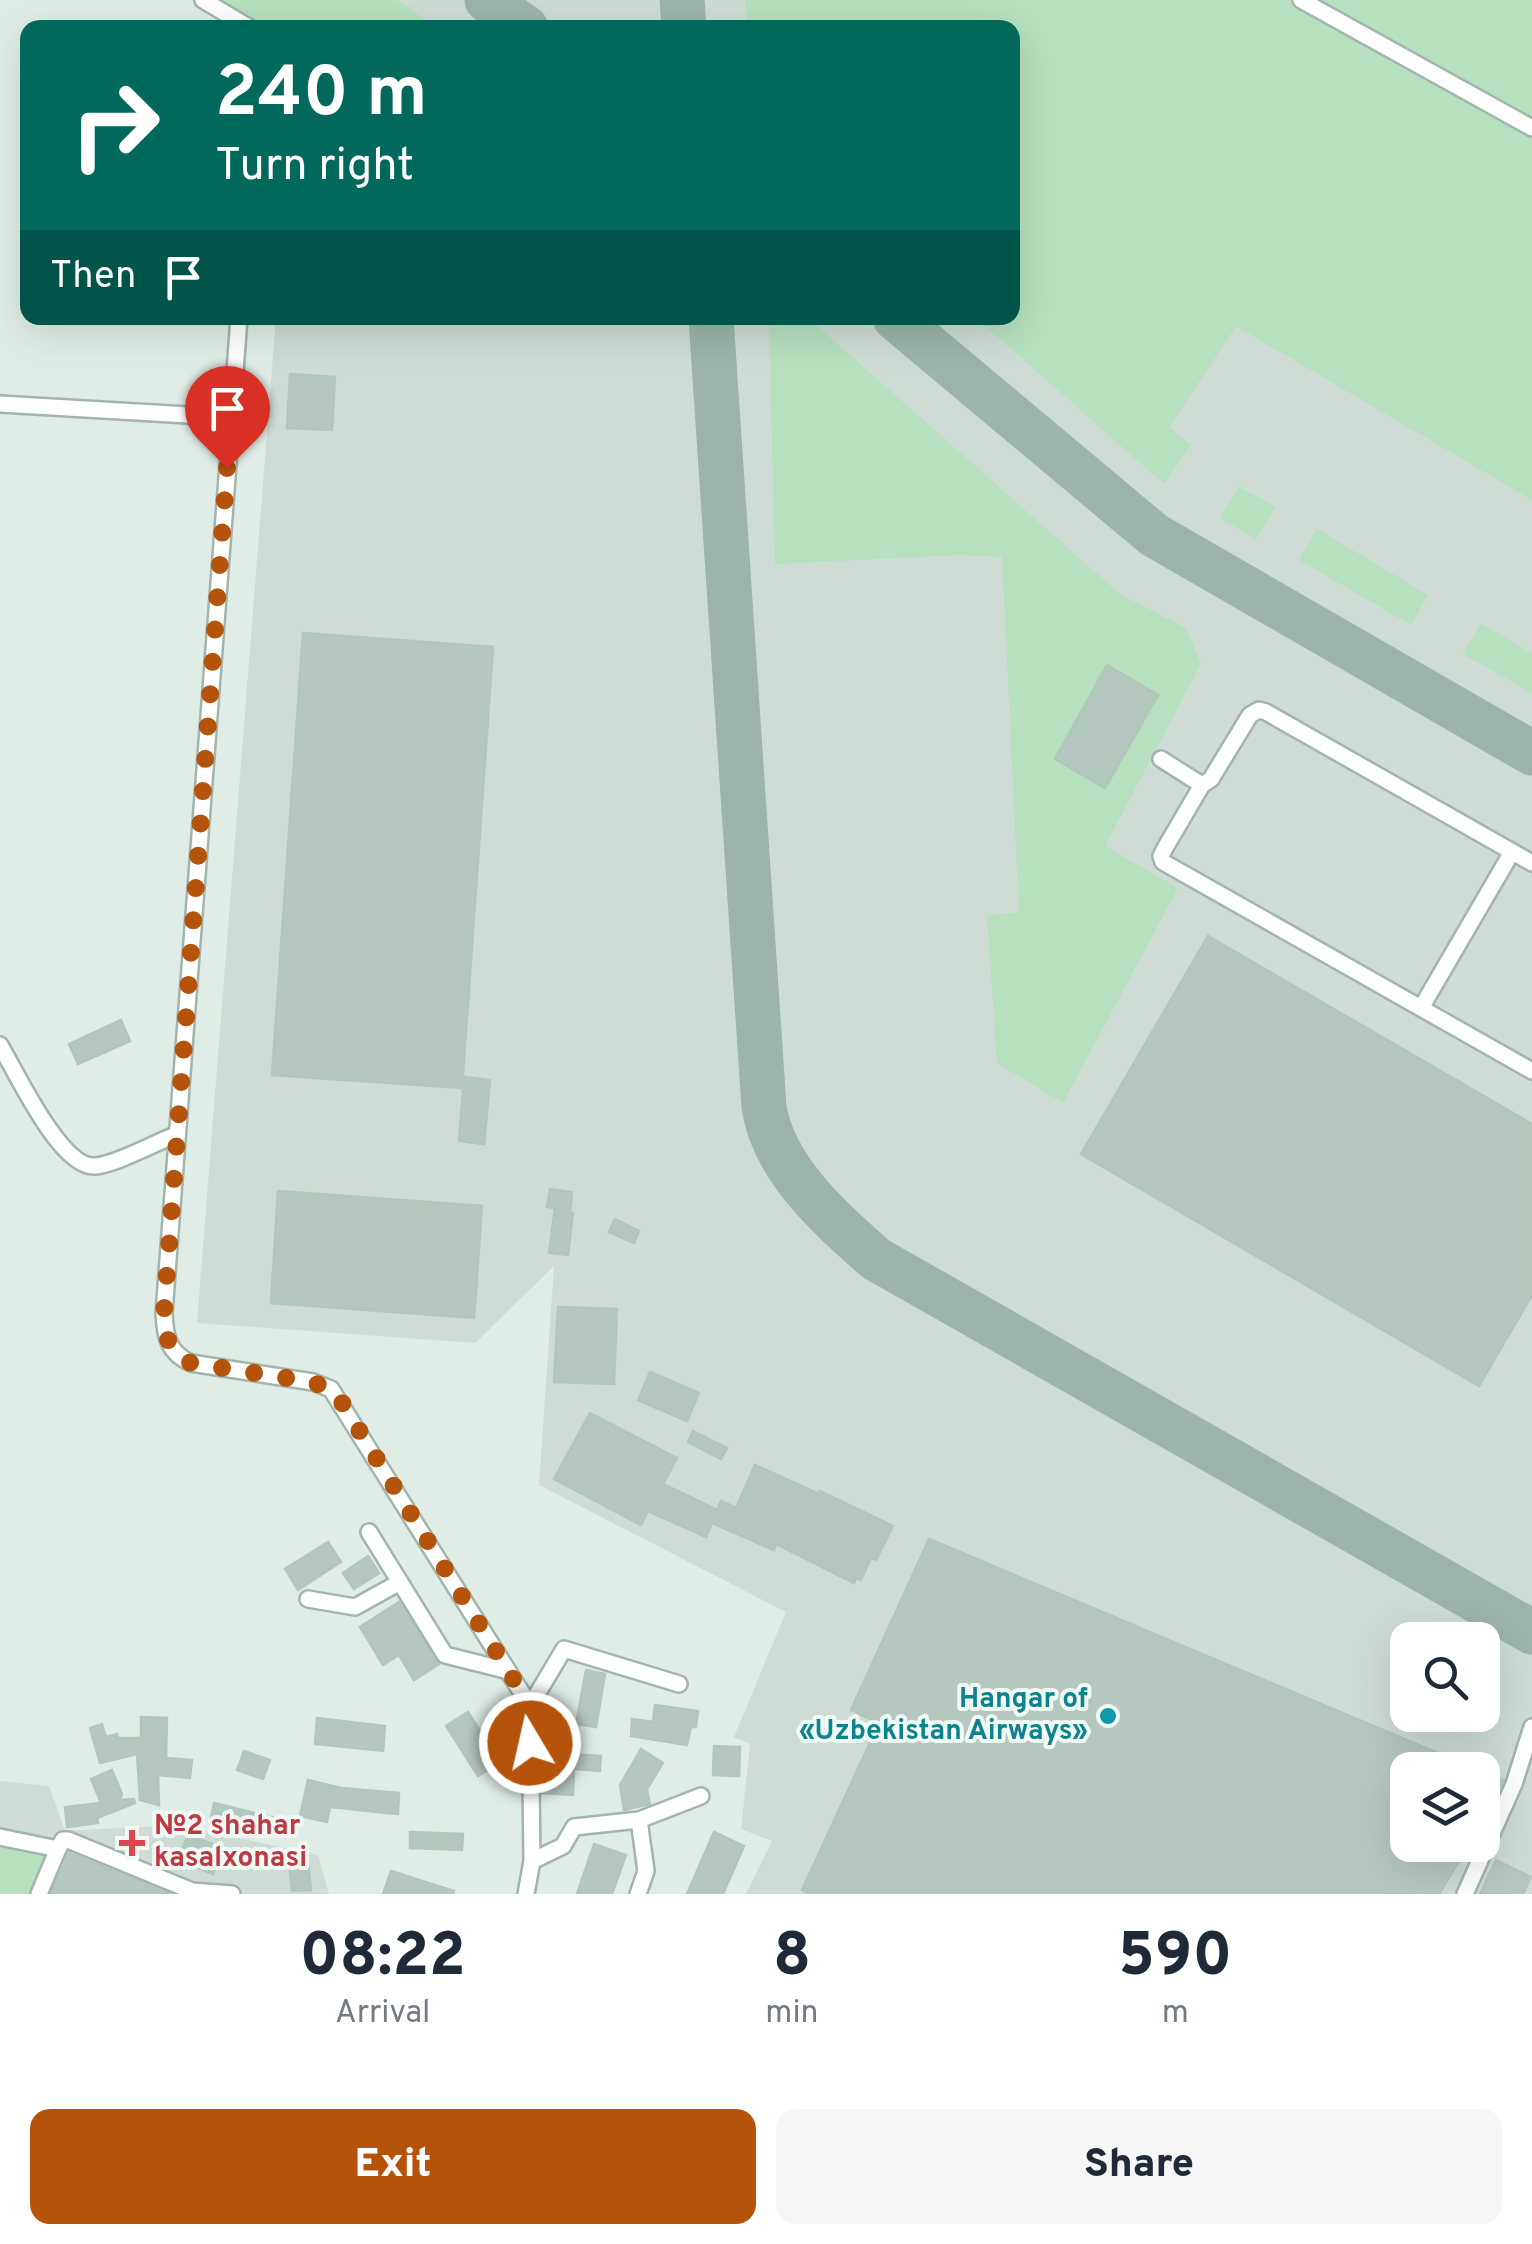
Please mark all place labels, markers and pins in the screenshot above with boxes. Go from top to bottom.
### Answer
pin [185,366,270,469]
place label: Hangar of «Uzbekistan Airways» [799,1682,1088,1750]
marker: Hangar of «Uzbekistan Airways» [1097,1705,1119,1727]
place label: №2 shahar kasalxonasi [154,1809,307,1877]
marker: №2 shahar kasalxonasi [119,1830,145,1856]

